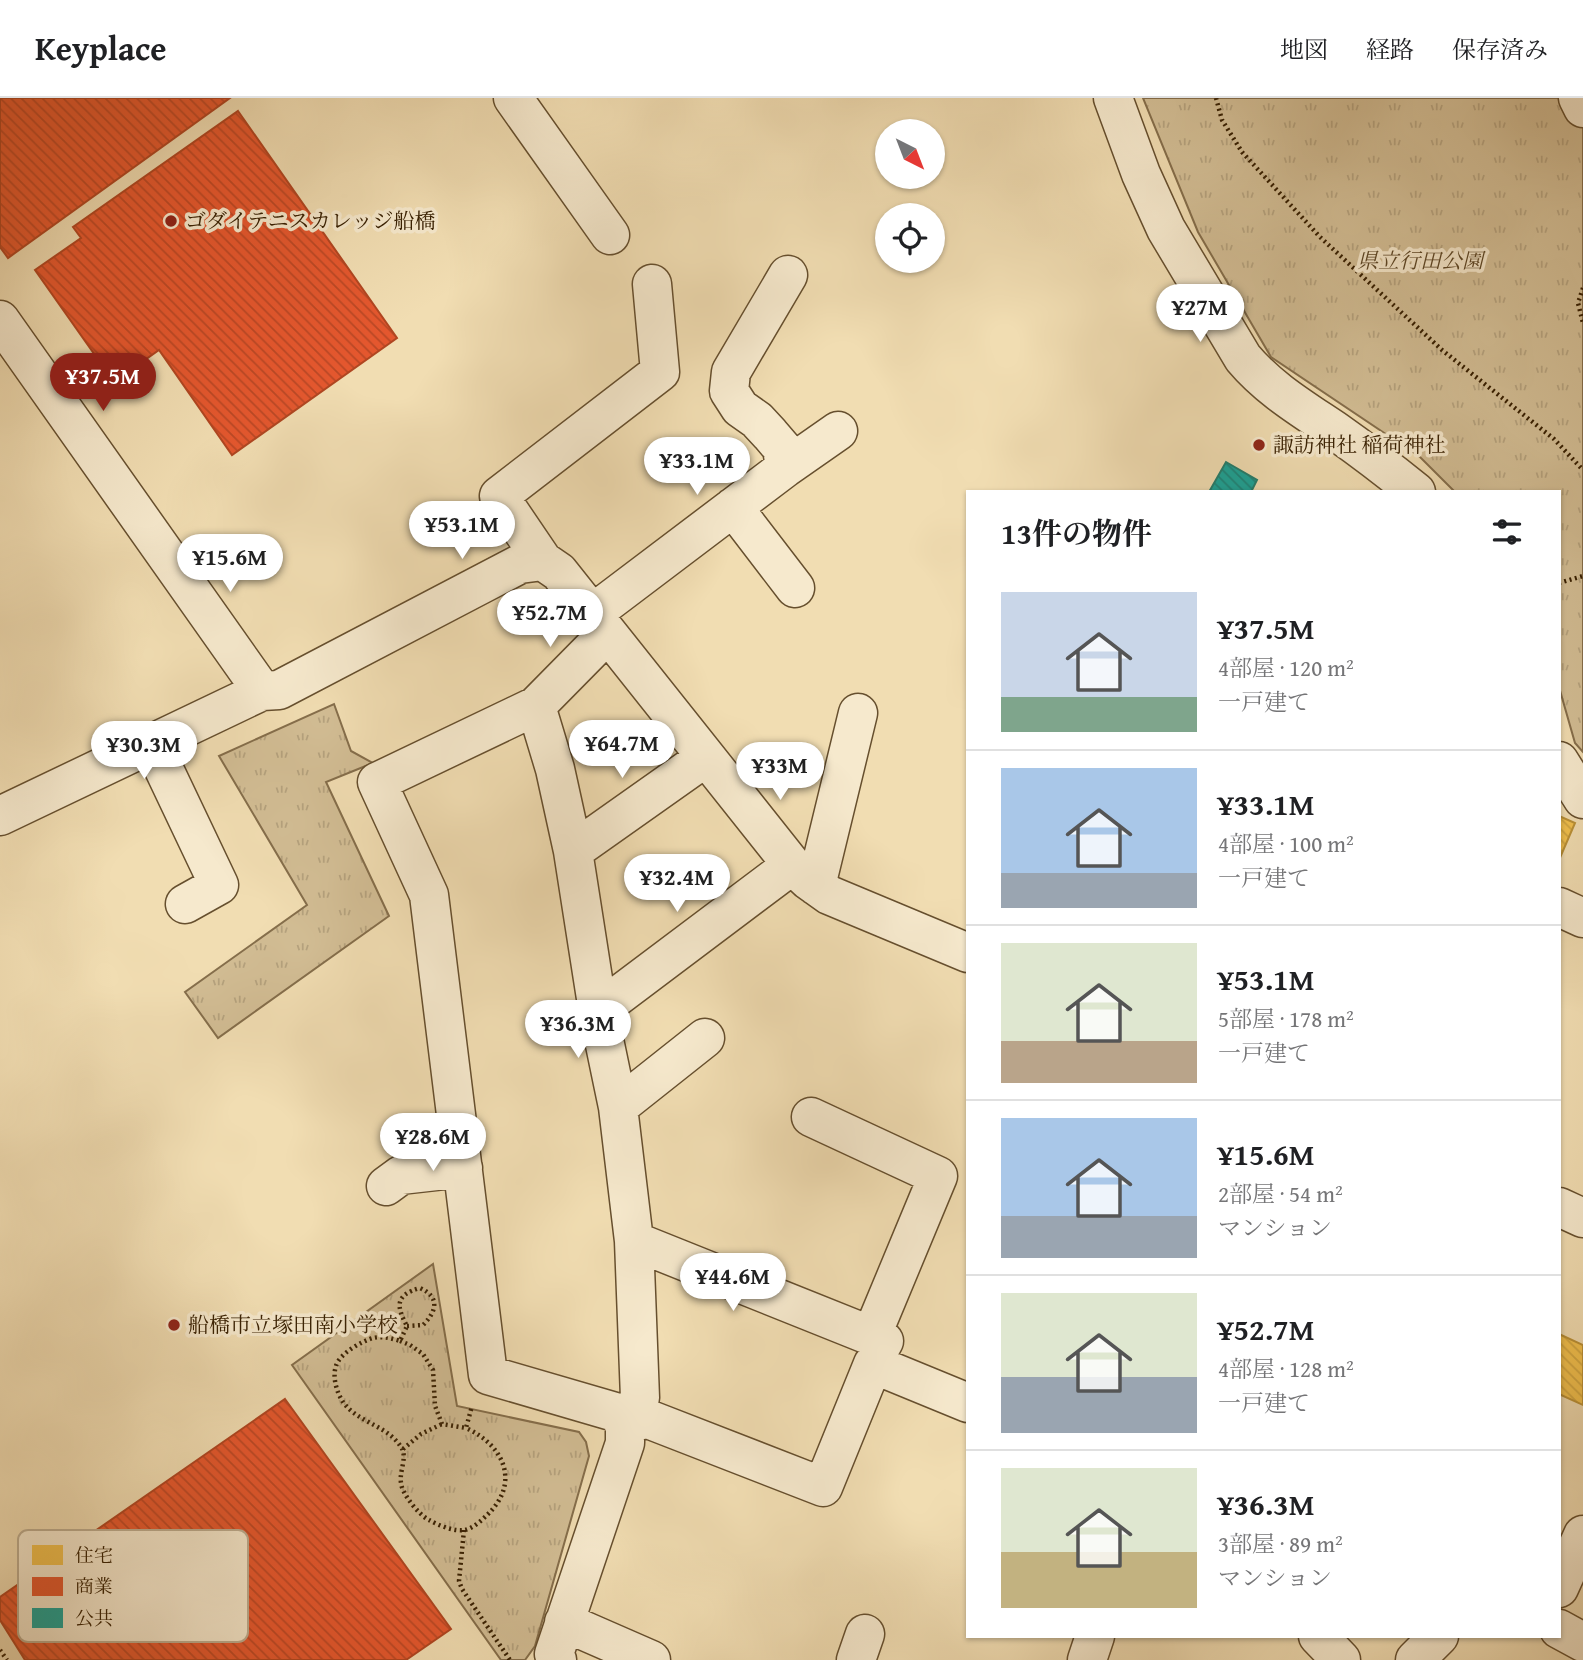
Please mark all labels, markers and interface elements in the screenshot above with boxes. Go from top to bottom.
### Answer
text: Keyplace [35,24,166,72]
text: 地図 [1280,32,1328,67]
text: 経路 [1366,32,1414,67]
text: 保存済み [1452,32,1548,67]
north arrow [875,119,945,189]
map controls [875,119,945,273]
button: locate [875,203,945,273]
place label: ゴダイテニスカレッジ船橋 [185,205,436,236]
marker: ゴダイテニスカレッジ船橋 [163,213,179,229]
park label: 県立行田公園 [1357,245,1486,276]
pin: ¥27M [1159,285,1241,344]
text: ¥27M [1172,290,1228,323]
pin: ¥37.5M [46,354,160,413]
text: ¥37.5M [66,359,140,392]
place label: 諏訪神社 稲荷神社 [1273,429,1446,460]
marker: 諏訪神社 稲荷神社 [1251,437,1267,453]
pin: ¥33.1M [640,438,754,497]
text: ¥33.1M [660,443,734,476]
pin: ¥53.1M [405,502,519,561]
text: ¥53.1M [425,507,499,540]
text: 13件の物件 [1001,511,1152,555]
icon: filters [1488,513,1526,551]
pin: ¥15.6M [173,534,287,594]
text: ¥15.6M [193,540,267,573]
pin: ¥52.7M [493,589,607,649]
text: ¥52.7M [513,595,587,628]
text: ¥37.5M [1218,606,1314,650]
icon: home [1057,620,1141,704]
text: 4部屋 · 120 m² [1218,651,1354,684]
text: 一戸建て [1218,685,1310,718]
pin: ¥64.7M [565,720,679,780]
pin: ¥30.3M [87,722,201,781]
text: ¥64.7M [585,726,659,759]
text: ¥30.3M [107,727,181,760]
pin: ¥33M [739,742,821,802]
text: ¥33M [752,748,808,781]
text: ¥33.1M [1218,782,1314,826]
icon: home [1057,796,1141,880]
text: 4部屋 · 100 m² [1218,827,1354,860]
pin: ¥32.4M [620,854,734,914]
text: ¥32.4M [640,860,714,893]
text: 一戸建て [1218,861,1310,894]
text: ¥53.1M [1218,957,1314,1001]
icon: home [1057,971,1141,1055]
pin: ¥36.3M [521,1000,635,1060]
text: 5部屋 · 178 m² [1218,1002,1354,1035]
text: ¥36.3M [541,1006,615,1039]
text: 一戸建て [1218,1036,1310,1069]
pin: ¥28.6M [376,1114,490,1173]
text: ¥28.6M [396,1119,470,1152]
text: ¥15.6M [1218,1132,1314,1176]
icon: home [1057,1146,1141,1230]
text: 2部屋 · 54 m² [1218,1177,1343,1210]
text: マンション [1218,1211,1332,1244]
pin: ¥44.6M [676,1254,790,1313]
text: ¥44.6M [696,1259,770,1292]
text: ¥52.7M [1218,1307,1314,1351]
place label: 船橋市立塚田南小学校 [188,1309,398,1340]
marker: 船橋市立塚田南小学校 [166,1317,182,1333]
icon: home [1057,1321,1141,1405]
text: 4部屋 · 128 m² [1218,1352,1354,1385]
text: 一戸建て [1218,1386,1310,1419]
text: ¥36.3M [1218,1482,1314,1526]
icon: home [1057,1496,1141,1580]
text: 3部屋 · 89 m² [1218,1527,1343,1560]
legend [18,1530,248,1642]
text: 住宅 [75,1541,113,1569]
text: マンション [1218,1561,1332,1594]
text: 商業 [75,1572,113,1600]
text: 公共 [75,1604,113,1632]

